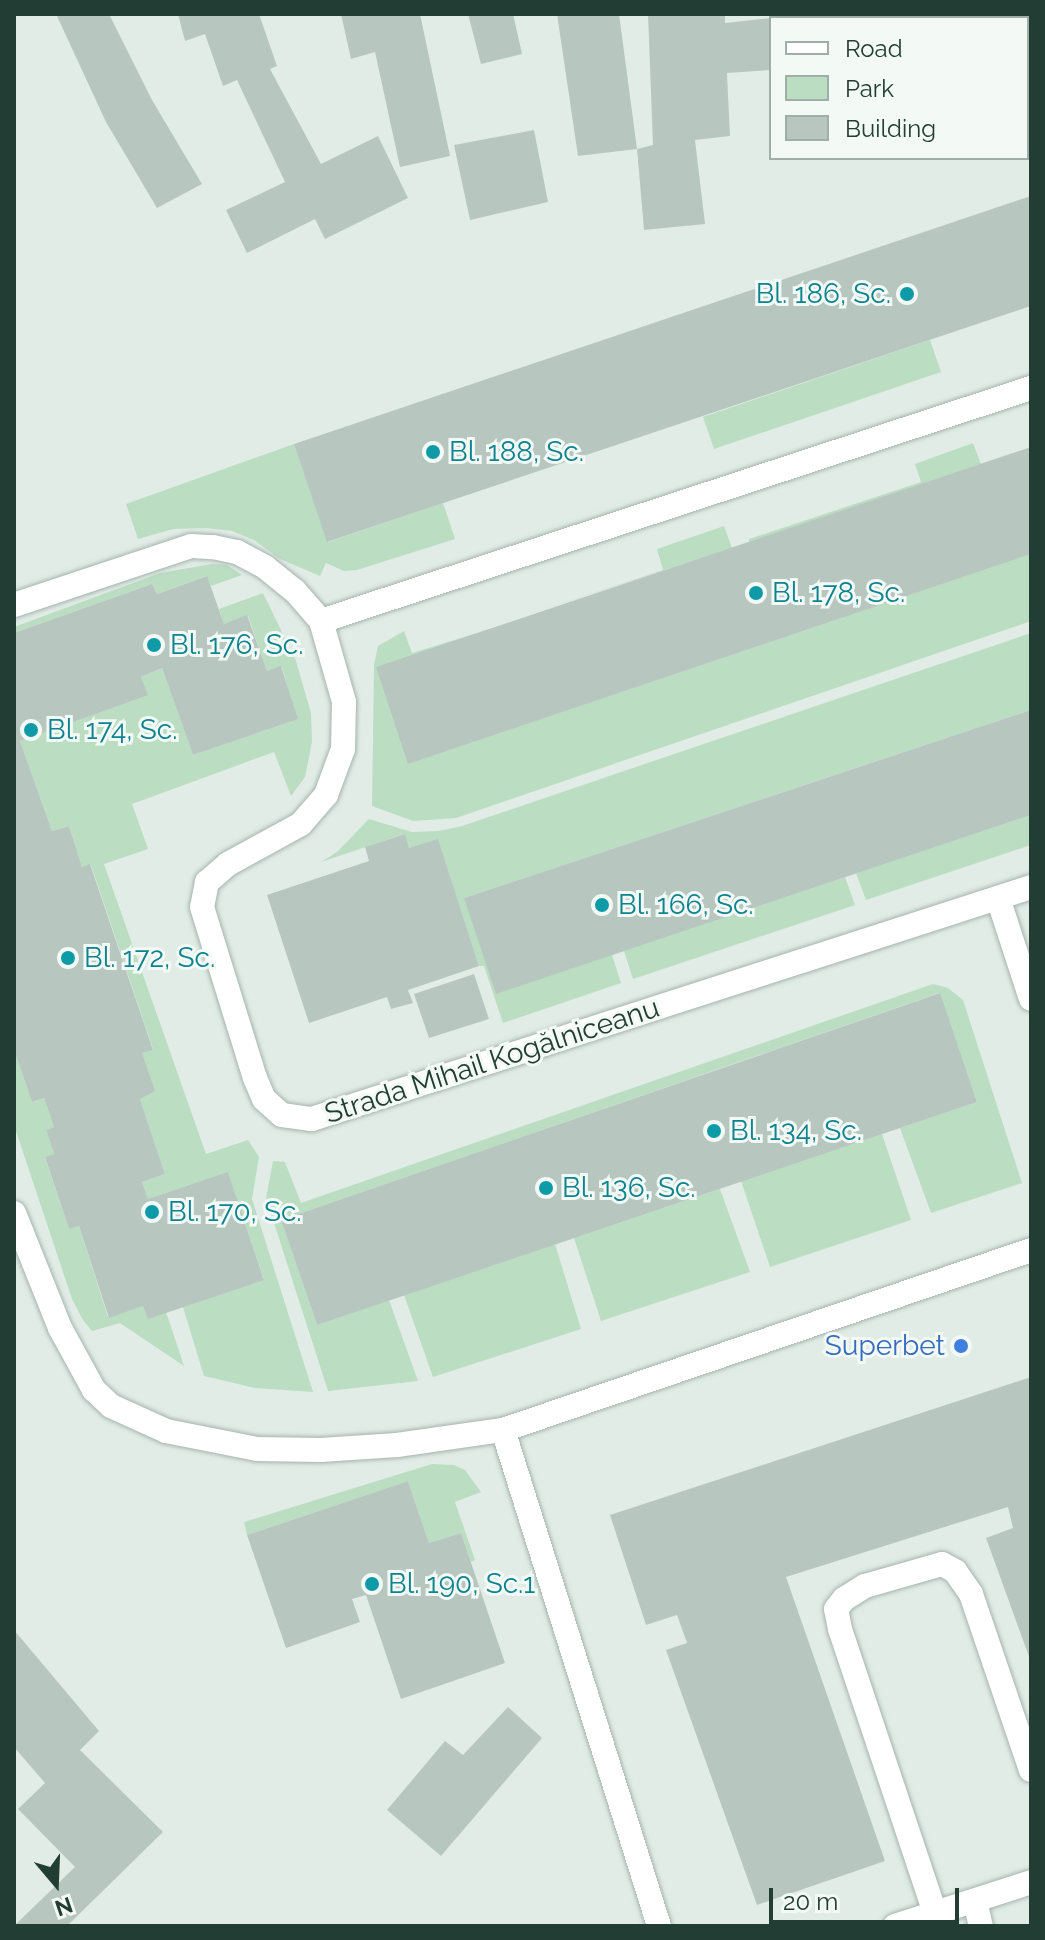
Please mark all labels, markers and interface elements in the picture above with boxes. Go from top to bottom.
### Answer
legend [769,16,1029,160]
text: Road [845,34,903,63]
text: Park [845,74,894,103]
text: Building [845,114,936,143]
place label: Bl. 186, Sc. [756,277,891,311]
marker: Bl. 186, Sc. [898,285,916,303]
place label: Bl. 188, Sc. [449,435,584,469]
marker: Bl. 188, Sc. [424,443,442,461]
place label: Bl. 178, Sc. [772,576,905,610]
marker: Bl. 178, Sc. [747,584,765,602]
place label: Bl. 176, Sc. [170,628,303,662]
marker: Bl. 176, Sc. [145,636,163,654]
place label: Bl. 174, Sc. [47,713,177,747]
marker: Bl. 174, Sc. [22,721,40,739]
place label: Bl. 166, Sc. [618,888,754,922]
marker: Bl. 166, Sc. [593,896,611,914]
place label: Bl. 172, Sc. [84,941,215,975]
marker: Bl. 172, Sc. [59,949,77,967]
street label: Strada Mihail Kogălniceanu [320,991,664,1131]
place label: Bl. 134, Sc. [730,1114,862,1148]
marker: Bl. 134, Sc. [705,1122,723,1140]
place label: Bl. 136, Sc. [562,1171,696,1205]
marker: Bl. 136, Sc. [537,1179,555,1197]
place label: Bl. 170, Sc. [168,1195,302,1229]
marker: Bl. 170, Sc. [143,1203,161,1221]
place label: Superbet [825,1329,945,1363]
marker: Superbet [952,1337,970,1355]
place label: Bl. 190, Sc.1 [388,1567,535,1601]
marker: Bl. 190, Sc.1 [363,1575,381,1593]
north arrow [16,1844,96,1924]
scale bar [773,1872,963,1922]
text: 20 m [783,1887,838,1916]
text: N [52,1892,76,1922]

